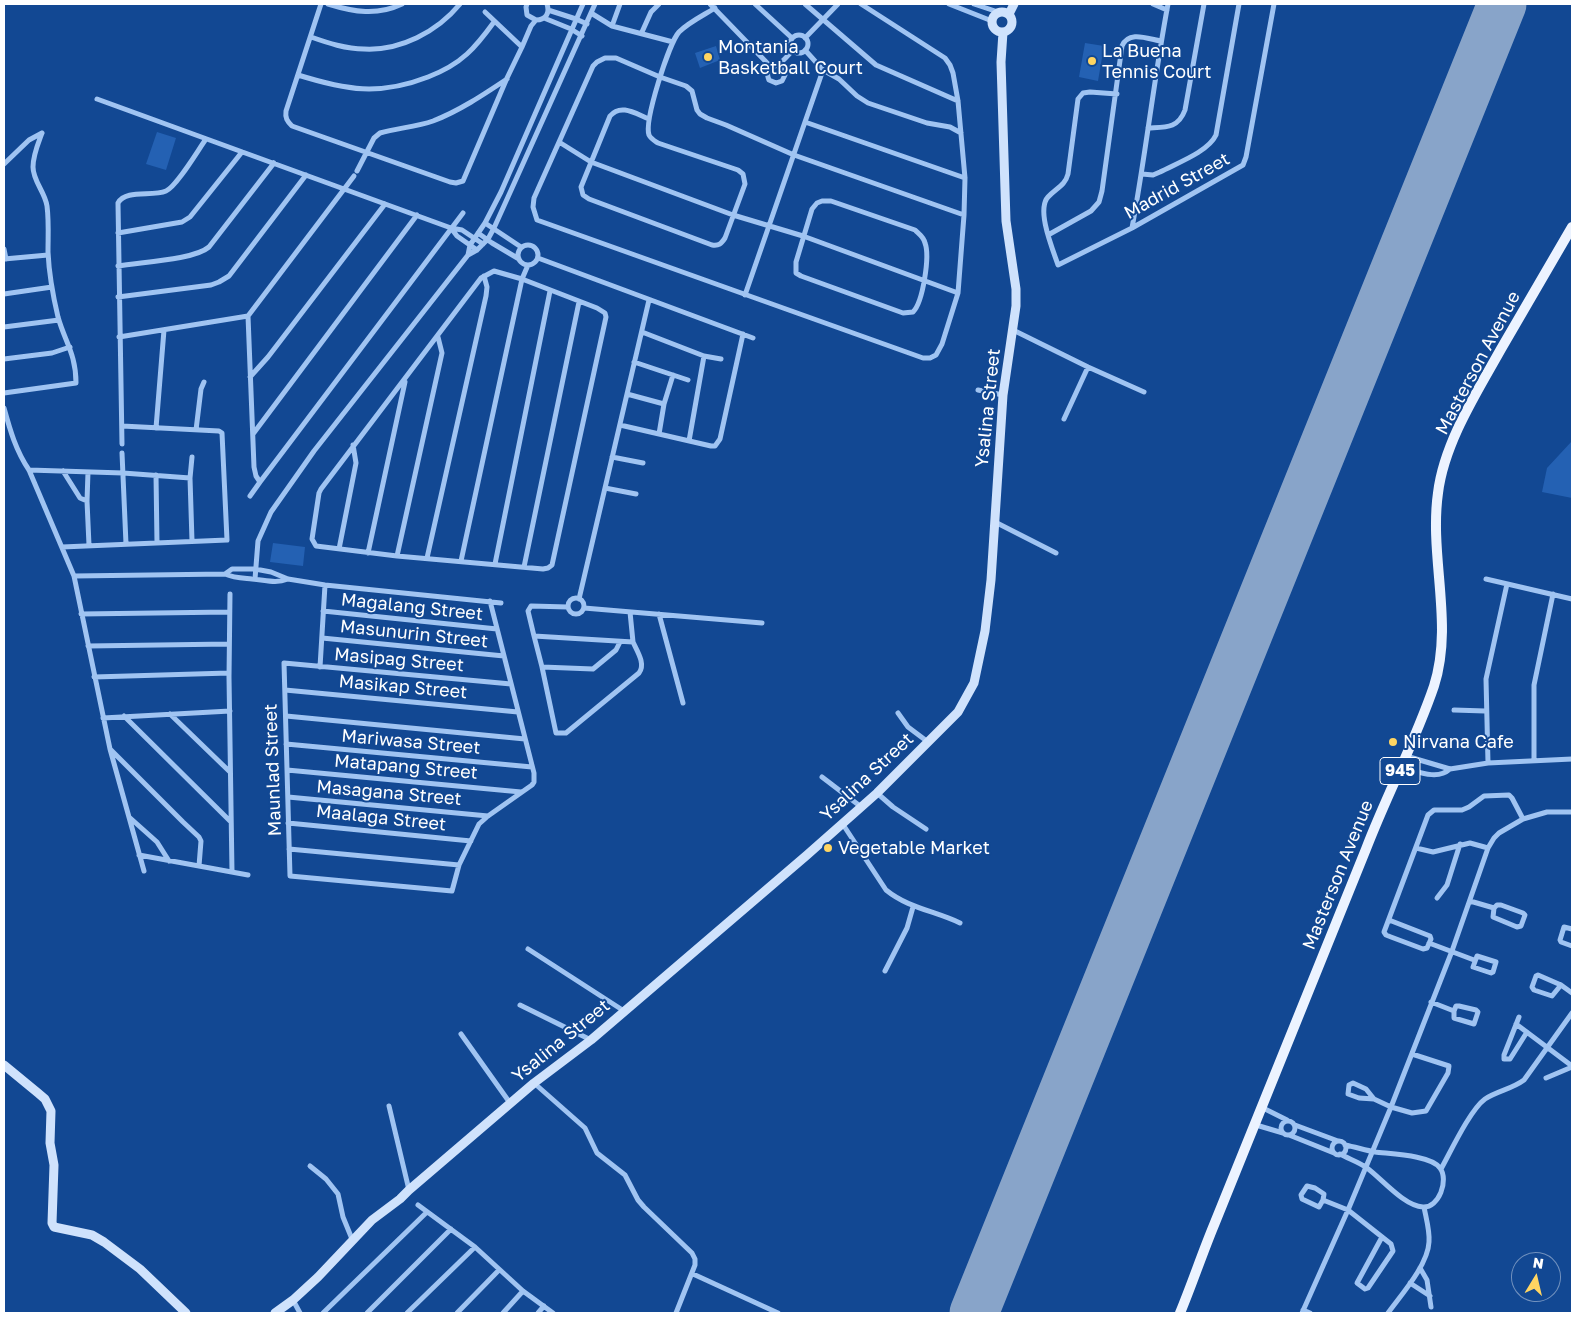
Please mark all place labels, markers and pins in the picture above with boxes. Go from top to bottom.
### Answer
place label: Montania Basketball Court [718,36,863,78]
place label: La Buena Tennis Court [1102,40,1211,82]
marker: Montania Basketball Court [702,51,714,63]
marker: La Buena Tennis Court [1086,55,1098,67]
place label: Nirvana Cafe [1403,731,1514,753]
marker: Nirvana Cafe [1387,736,1399,748]
place label: Vegetable Market [838,837,990,859]
marker: Vegetable Market [822,842,834,854]

